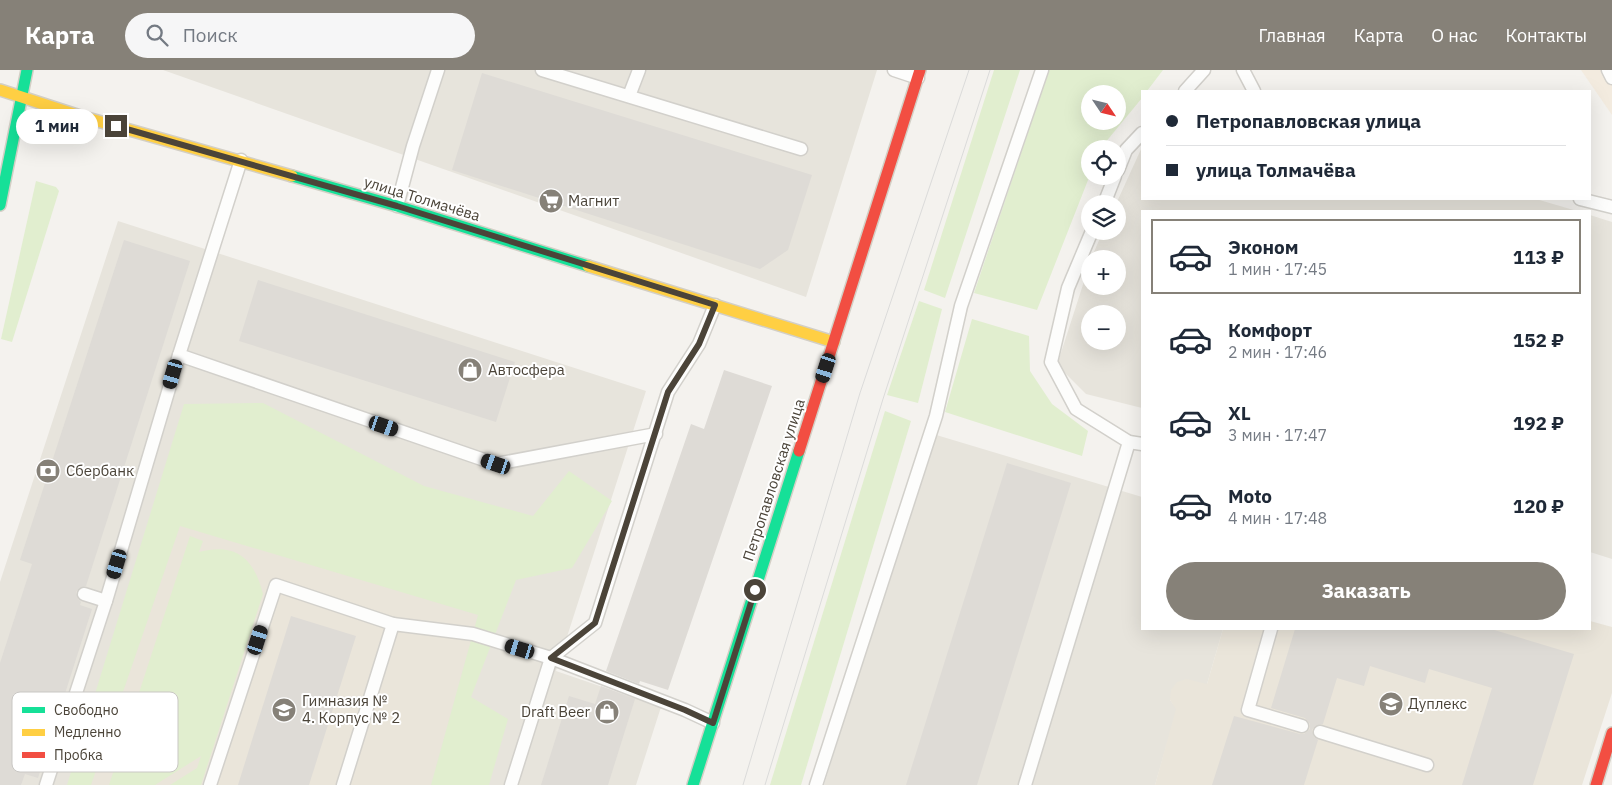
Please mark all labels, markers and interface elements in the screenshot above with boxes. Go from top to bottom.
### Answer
search box [125,13,475,58]
text: Карта [25,19,95,51]
icon: search [143,21,171,49]
text: Поиск [183,23,238,47]
text: Главная [1258,24,1326,47]
text: Карта [1354,24,1403,47]
text: О нас [1431,24,1478,47]
text: Контакты [1506,24,1587,47]
north arrow [1081,85,1126,130]
map controls [1081,85,1126,350]
callout: 1 мин [16,108,98,144]
text: Петропавловская улица [1196,109,1421,133]
route end [105,115,127,137]
text: 1 мин [35,116,79,136]
button: locate [1081,140,1126,185]
text: улица Толмачёва [1196,158,1356,182]
street label: улица Толмачёва [362,172,482,225]
supermarket icon: Магнит [538,188,564,214]
place label: Магнит [568,191,619,210]
button: layers [1081,195,1126,240]
icon: car [1168,234,1213,279]
text: Эконом [1228,235,1299,259]
text: 113 ₽ [1513,245,1564,269]
button: + [1081,250,1126,295]
text: 1 мин · 17:45 [1228,259,1327,279]
button: − [1081,305,1126,350]
icon: car [1168,317,1213,362]
text: Комфорт [1228,318,1312,342]
text: 152 ₽ [1513,328,1564,352]
text: 2 мин · 17:46 [1228,342,1327,362]
car [814,351,837,385]
shop icon: Автосфера [457,357,483,383]
car [161,358,184,390]
place label: Автосфера [488,360,565,379]
street label: Петропавловская улица [738,396,809,563]
icon: car [1168,400,1213,445]
text: XL [1228,401,1251,425]
text: 192 ₽ [1513,411,1564,435]
car [367,414,400,438]
text: 3 мин · 17:47 [1228,425,1327,445]
car [479,452,512,476]
bank icon: Сбербанк [35,458,61,484]
place label: Сбербанк [66,461,134,480]
icon: car [1168,483,1213,528]
text: Moto [1228,484,1272,508]
text: 120 ₽ [1513,494,1564,518]
text: 4 мин · 17:48 [1228,508,1327,528]
car [105,547,128,581]
button: Заказать [1166,562,1566,620]
route start [744,579,766,601]
car [246,623,269,657]
car [503,637,536,661]
place label: Гимназия № 4. Корпус № 2 [302,691,400,727]
school or university icon: Дуплекс [1378,691,1404,717]
legend [12,692,178,772]
place label: Дуплекс [1408,694,1468,713]
school or university icon: Гимназия № 4. Корпус № 2 [271,697,297,723]
shop icon: Draft Beer [594,699,620,725]
text: Свободно [54,701,119,719]
place label: Draft Beer [521,702,590,721]
text: Медленно [54,723,122,741]
text: Пробка [54,746,103,764]

